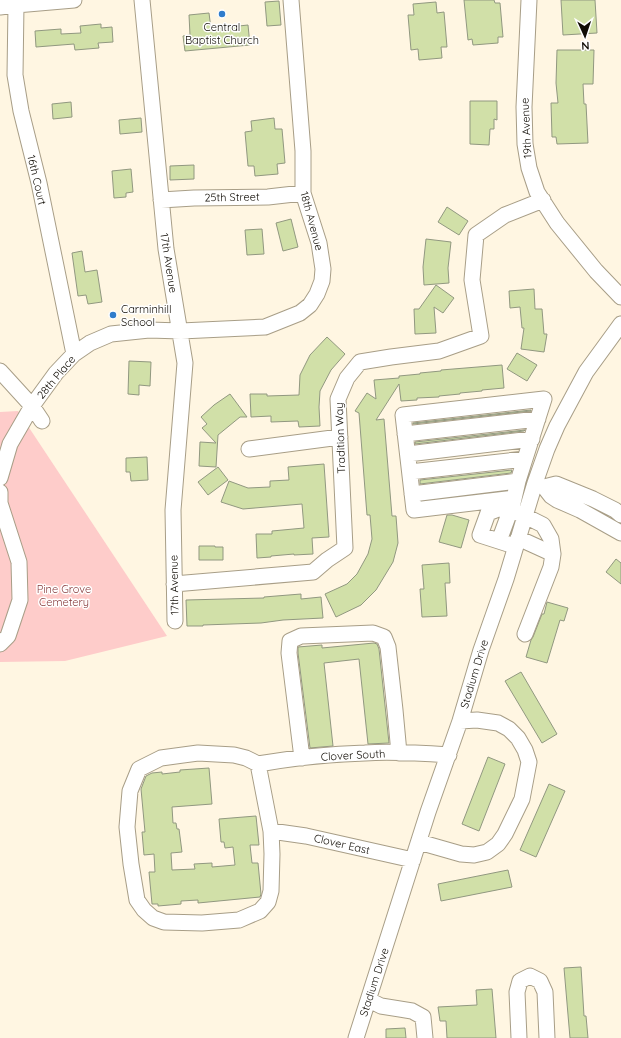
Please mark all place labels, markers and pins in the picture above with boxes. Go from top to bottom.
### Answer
marker: Central Baptist Church [217,9,227,19]
place label: Central Baptist Church [185,20,259,47]
place label: Carminhill School [121,302,172,329]
marker: Carminhill School [108,310,118,320]

